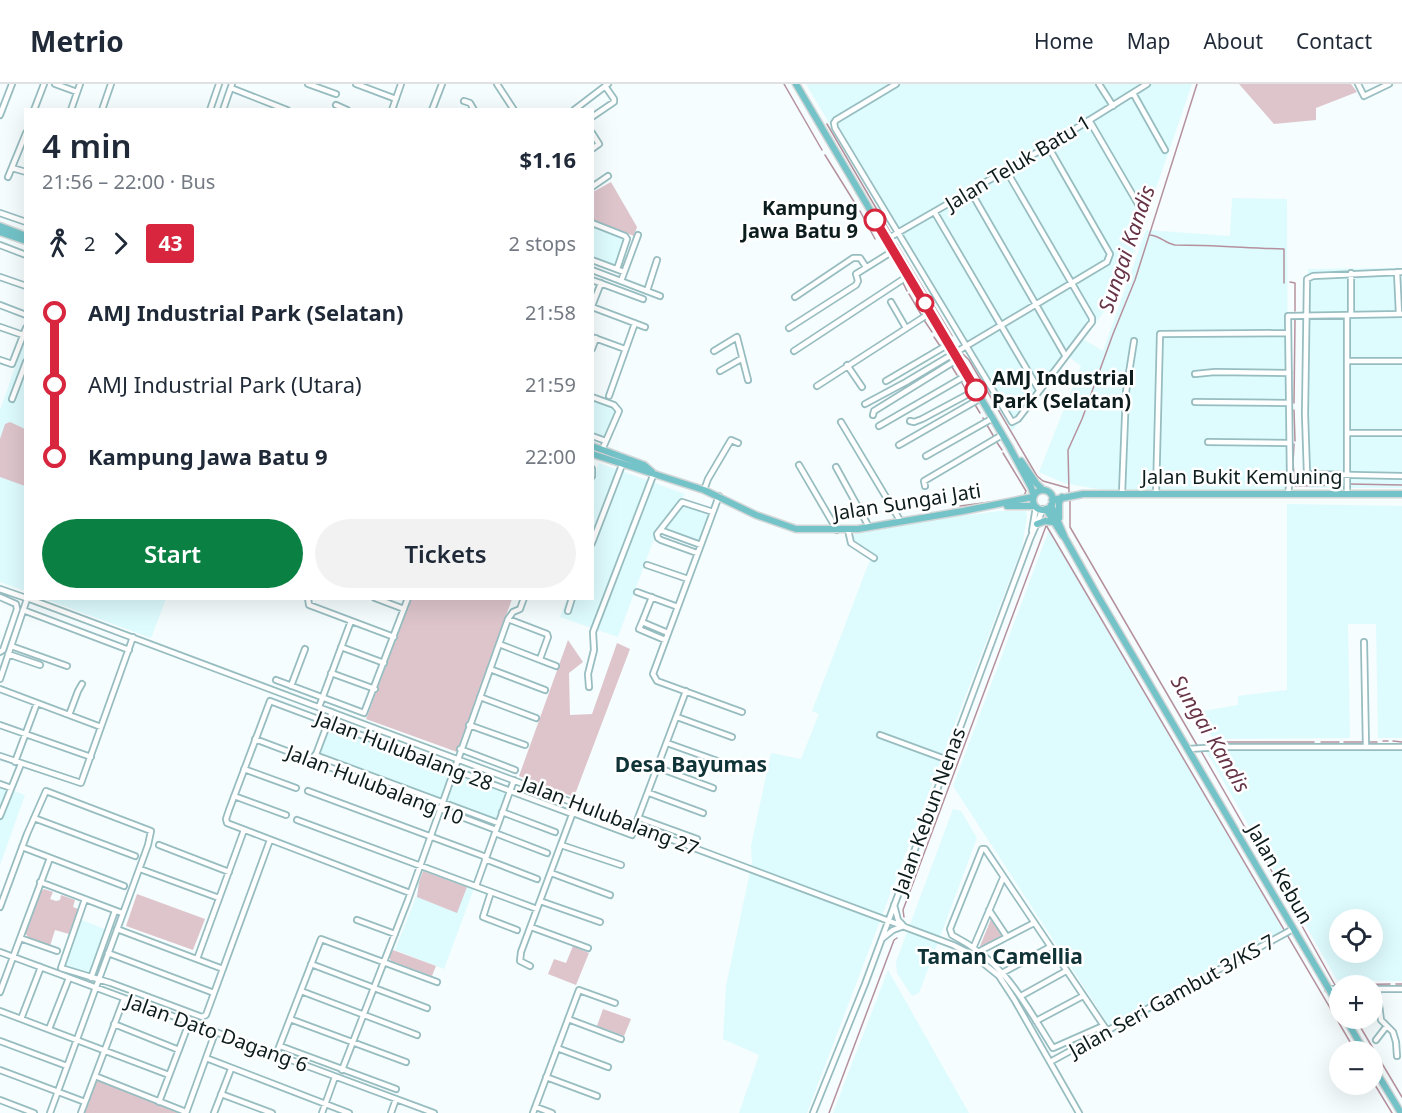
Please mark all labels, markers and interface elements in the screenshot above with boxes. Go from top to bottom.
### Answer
text: Metrio [30,22,124,60]
text: Home [1034,27,1094,55]
text: Map [1127,27,1170,55]
text: About [1203,27,1263,55]
text: Contact [1296,27,1372,55]
street label: Jalan Teluk Batu 1 [938,108,1096,218]
text: 4 min [42,123,132,168]
text: $1.16 [519,144,576,174]
text: 21:56 – 22:00 · Bus [42,168,215,195]
water label: Sungai Kandis [1091,182,1161,316]
place label: Kampung Jawa Batu 9 [740,194,858,244]
marker: Kampung Jawa Batu 9 [864,209,886,231]
icon: walk [42,227,75,260]
icon: forward [104,227,137,260]
text: 43 [158,229,182,257]
text: 2 [84,230,95,257]
text: 2 stops [509,230,576,257]
unlabelled marker [916,294,934,312]
text: AMJ Industrial Park (Selatan) [88,297,403,327]
text: 21:58 [525,299,576,326]
place label: AMJ Industrial Park (Selatan) [992,364,1135,414]
text: AMJ Industrial Park (Utara) [88,369,362,399]
text: 21:59 [525,371,576,398]
marker: AMJ Industrial Park (Selatan) [965,379,987,401]
text: Kampung Jawa Batu 9 [88,441,328,471]
text: 22:00 [525,443,576,470]
street label: Jalan Bukit Kemuning [1139,463,1343,490]
street label: Jalan Sungai Jati [829,476,983,527]
button: Start [42,519,303,588]
button: Tickets [315,519,576,588]
water label: Sungai Kandis [1165,670,1257,797]
street label: Jalan Hulubalang 28 [310,704,497,797]
street label: Jalan Kebun Nenas [885,723,971,900]
street label: Jalan Hulubalang 10 [281,738,468,831]
district label: Desa Bayumas [615,750,767,778]
street label: Jalan Hulubalang 27 [516,769,703,862]
street label: Jalan Kebun [1240,817,1320,929]
map controls [1329,909,1383,1095]
button: locate [1329,909,1383,963]
street label: Jalan Seri Gambut 3/KS 7 [1062,928,1280,1065]
district label: Taman Camellia [917,942,1083,970]
button: + [1329,975,1383,1029]
street label: Jalan Dato Dagang 6 [121,986,312,1078]
button: − [1329,1041,1383,1095]

